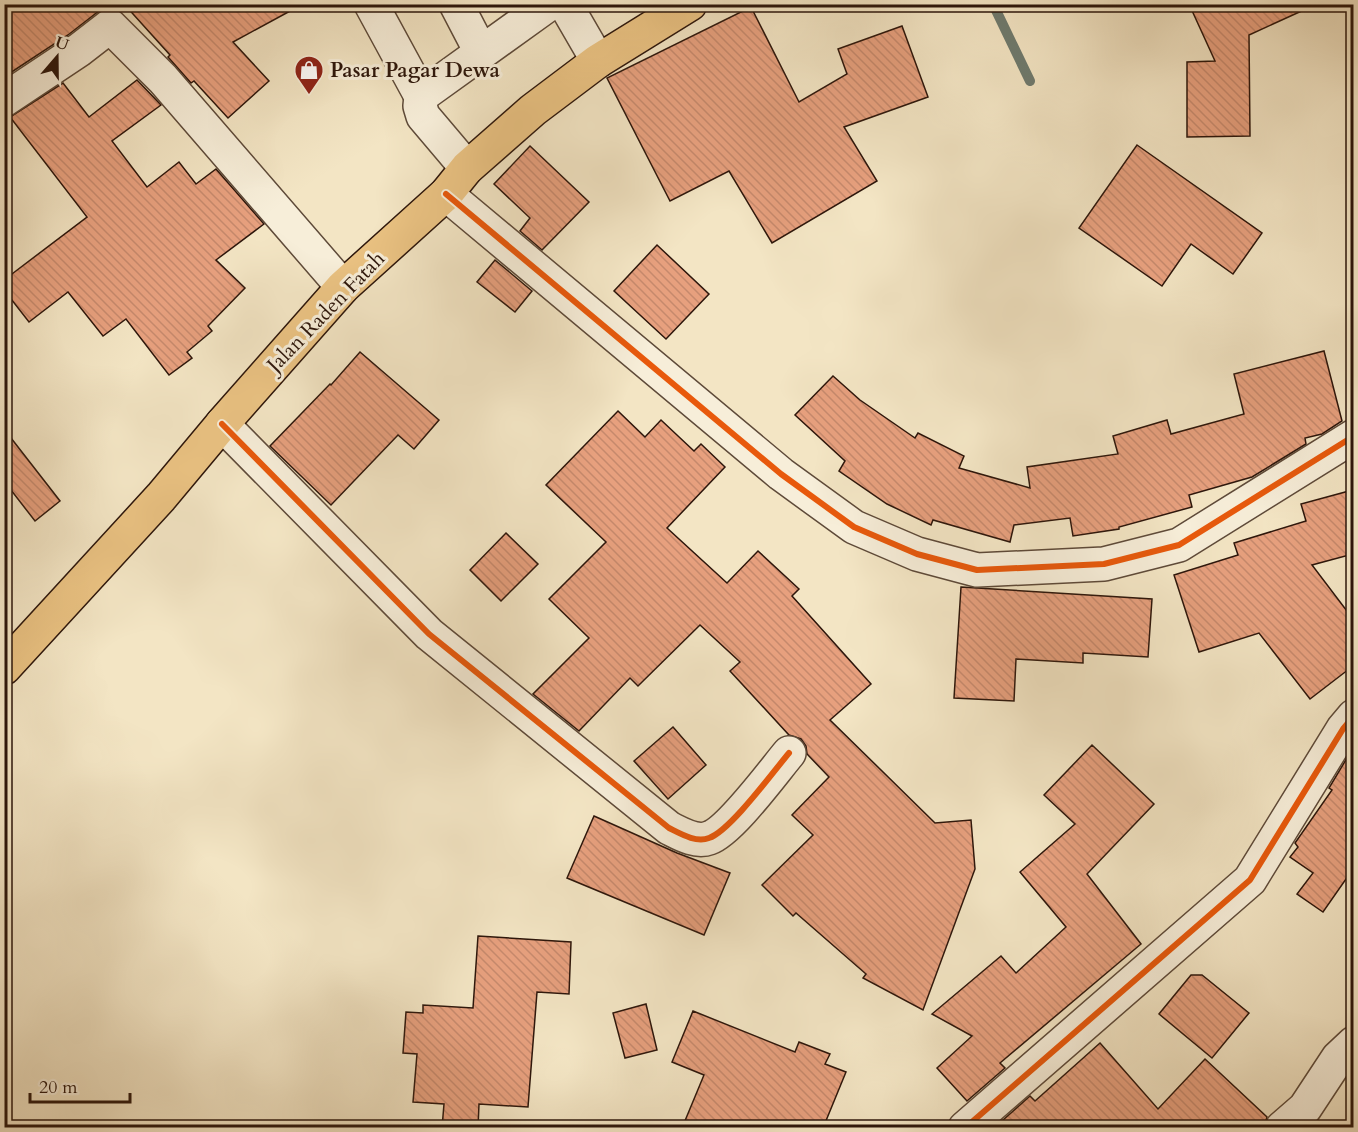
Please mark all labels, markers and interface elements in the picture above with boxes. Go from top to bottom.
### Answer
north arrow [27,27,87,87]
text: U [52,31,72,56]
shop icon: Pasar Pagar Dewa [293,54,325,96]
place label: Pasar Pagar Dewa [330,56,501,85]
street label: Jalan Raden Fatah [258,245,392,381]
scale bar [30,1066,130,1104]
text: 20 m [39,1075,78,1100]

